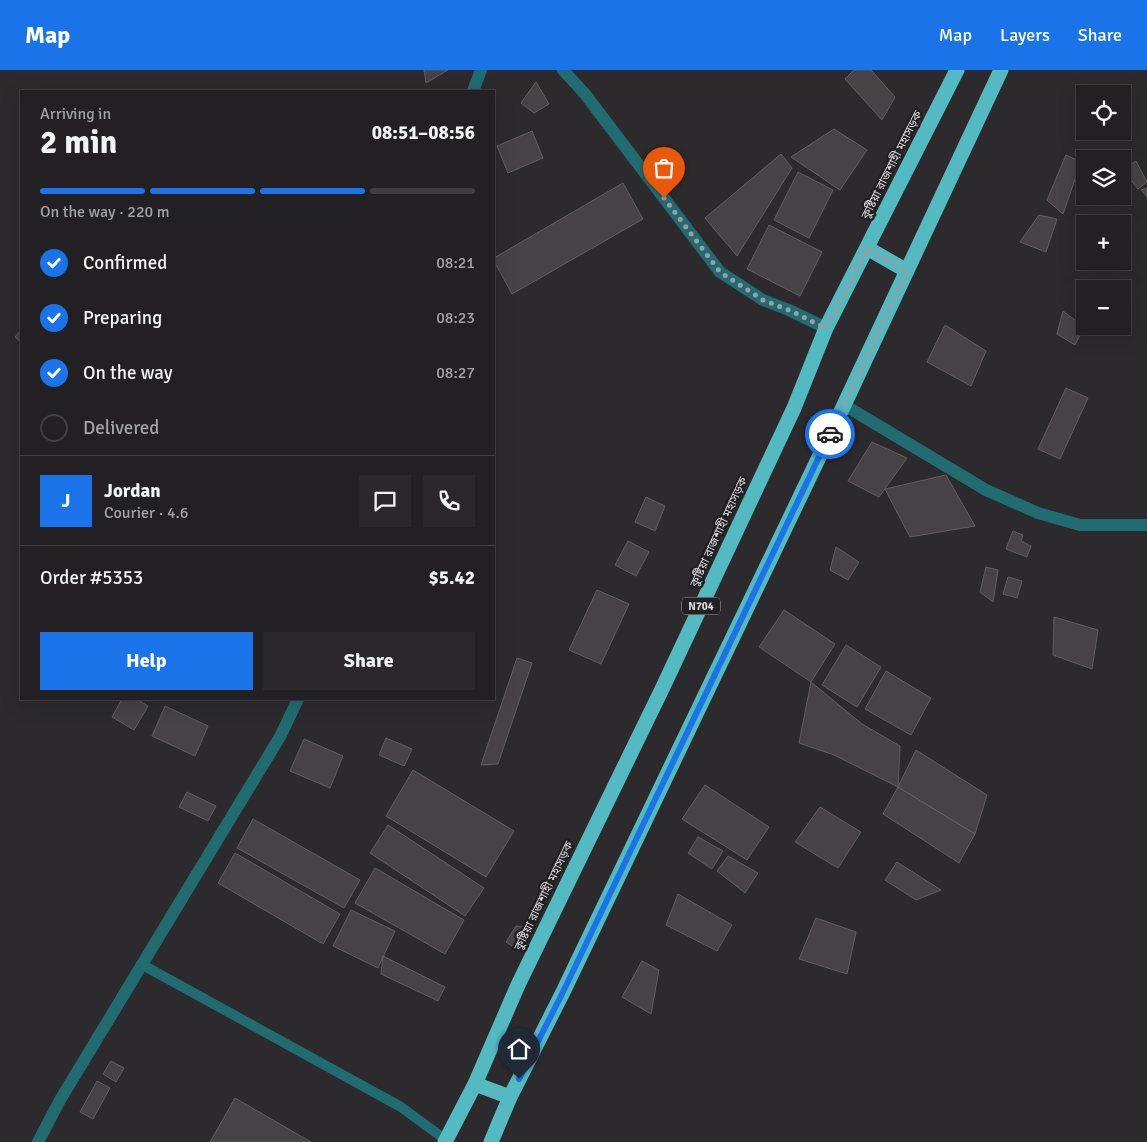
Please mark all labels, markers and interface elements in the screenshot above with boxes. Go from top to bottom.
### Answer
text: Map [25,20,70,50]
text: Map [939,24,972,46]
text: Layers [1000,24,1050,46]
text: Share [1078,24,1122,46]
map controls [1076,85,1131,335]
button: locate [1076,85,1131,140]
text: Arriving in [40,104,111,124]
street label: কুষ্টিয়া রাজশাহী মহাসড়ক [857,108,926,223]
text: 08:51–08:56 [372,121,475,145]
text: 2 min [40,123,117,162]
pin [643,147,685,198]
button: layers [1076,150,1131,205]
icon: bag [650,154,678,182]
text: On the way · 220 m [40,202,170,222]
button: + [1076,215,1131,270]
icon: check [40,249,68,277]
text: Confirmed [83,251,167,275]
text: 08:21 [436,253,475,273]
button: − [1076,280,1131,335]
icon: check [40,304,68,332]
text: Preparing [83,306,162,330]
text: 08:23 [436,308,475,328]
icon: check [40,359,68,387]
text: On the way [83,361,173,385]
text: 08:27 [436,363,475,383]
courier [805,409,855,459]
text: Delivered [83,416,159,440]
icon: car [816,420,844,448]
street label: কুষ্টিয়া রাজশাহী মহাসড়ক [686,474,751,590]
button: chat [359,475,411,527]
button: phone [423,475,475,527]
text: Jordan [104,479,161,503]
text: J [62,489,70,513]
text: Courier · 4.6 [104,503,188,523]
text: Order #5353 [40,566,143,590]
text: $5.42 [429,566,475,590]
road number: N704 [682,598,720,614]
button: Help [40,632,253,690]
button: Share [263,632,475,690]
street label: কুষ্টিয়া রাজশাহী মহাসড়ক [510,838,577,954]
pin [498,1028,540,1079]
icon: home [505,1035,533,1063]

